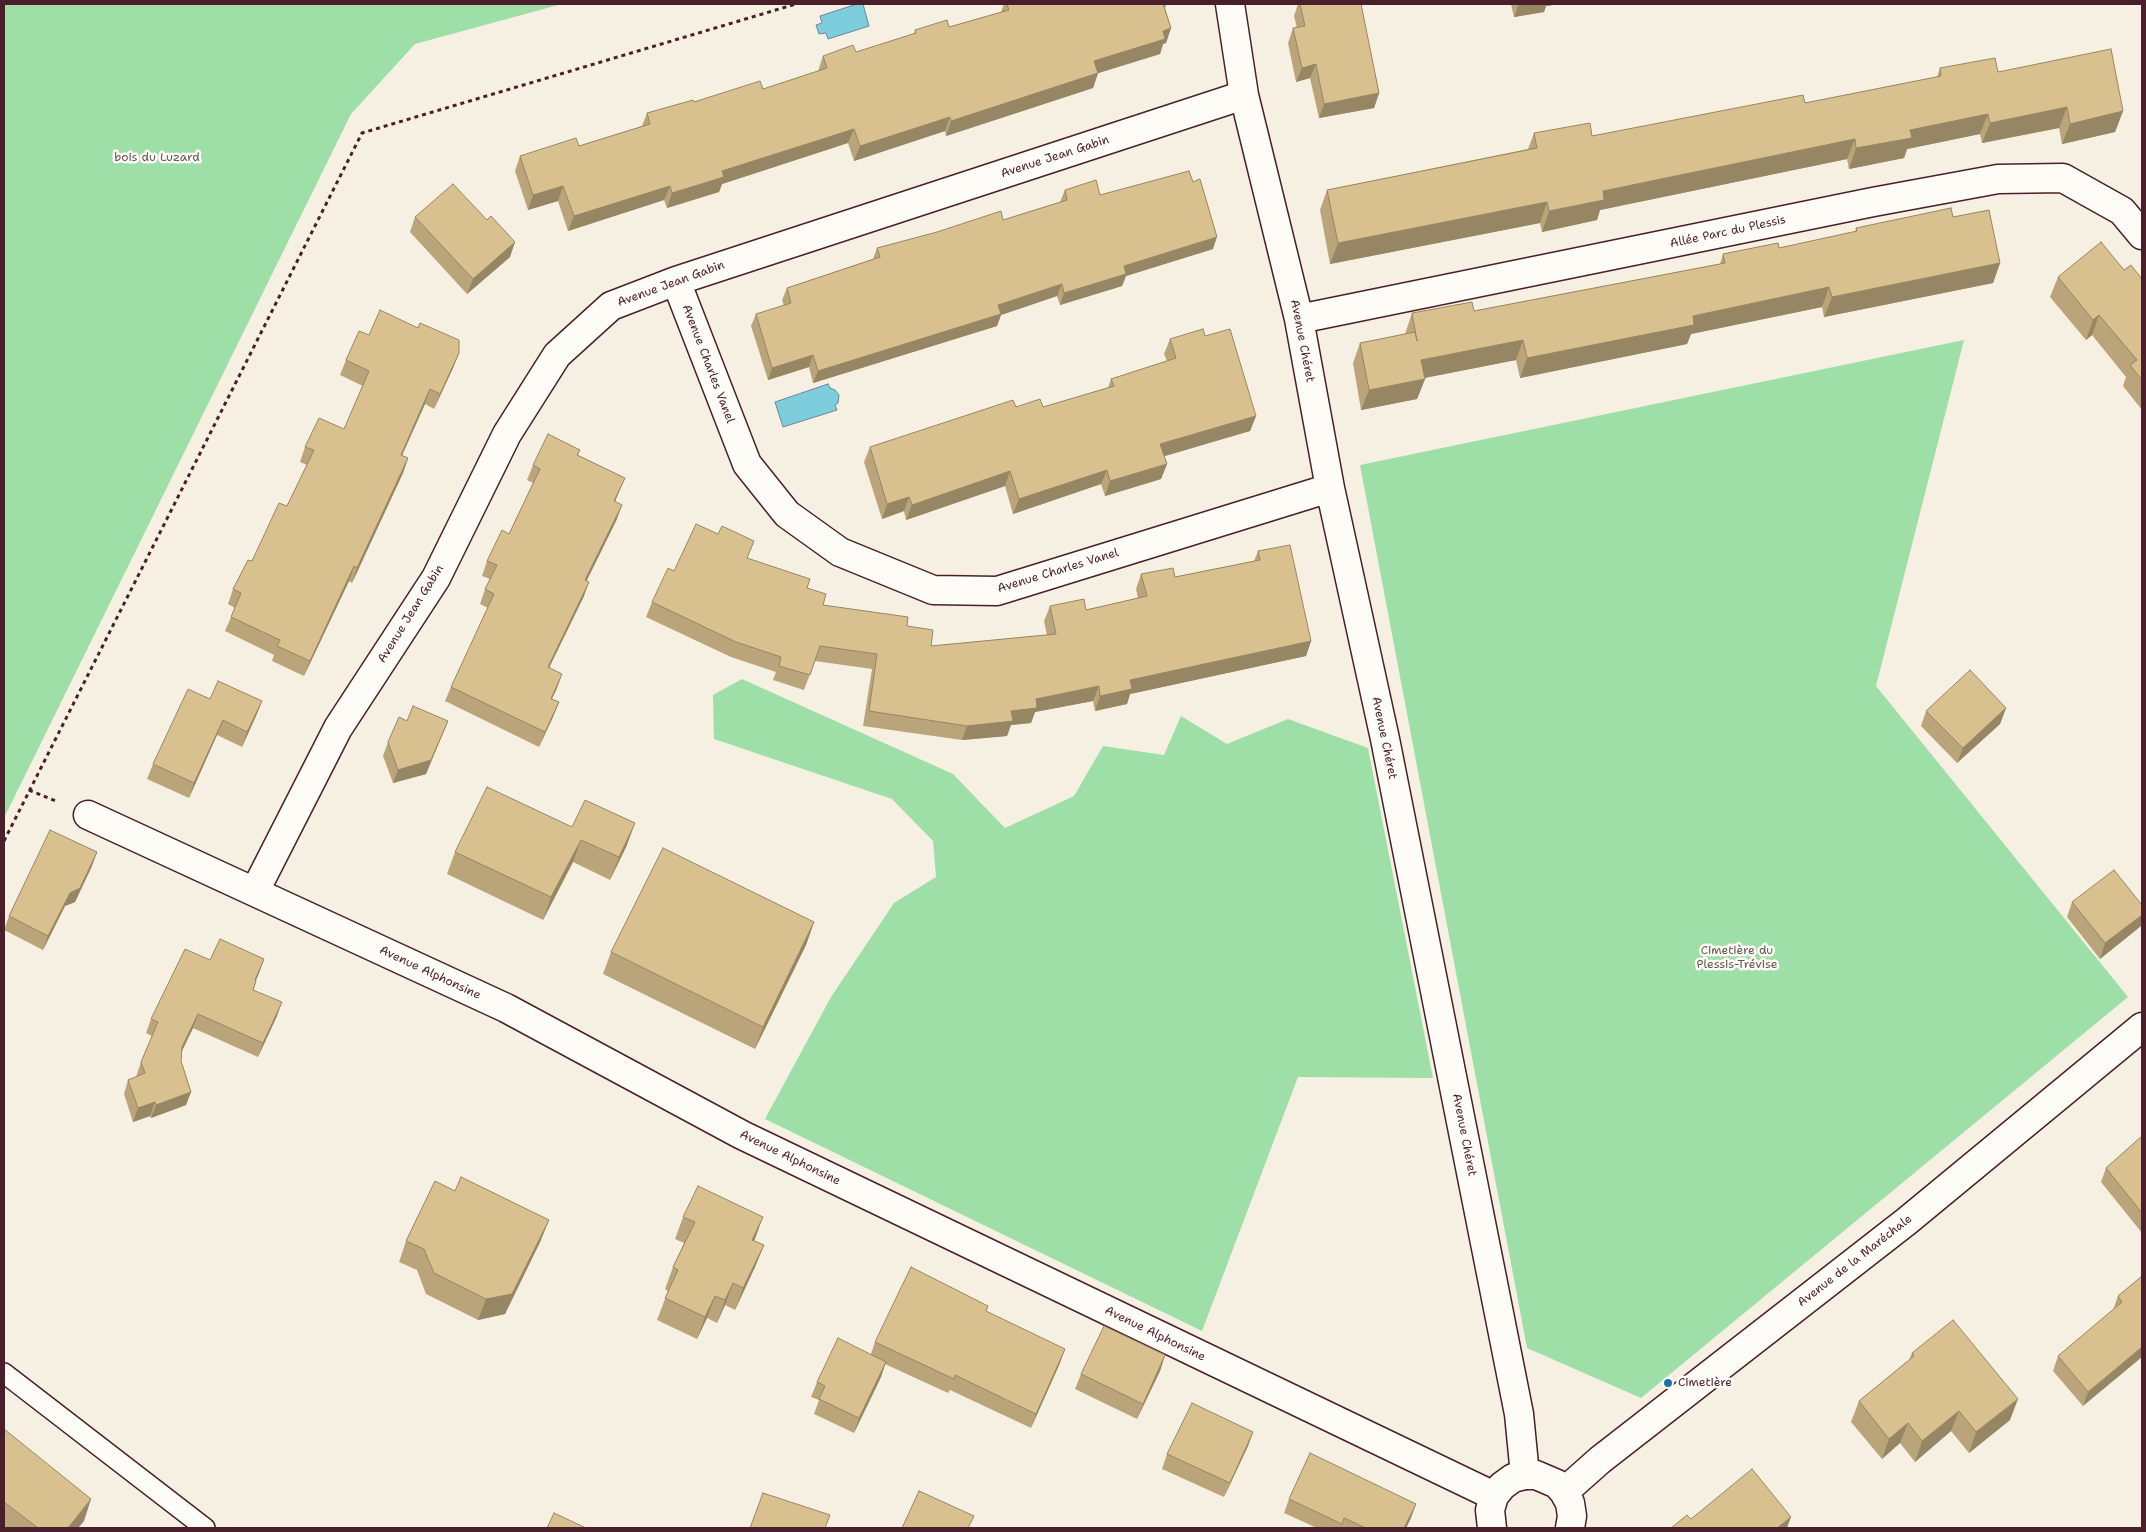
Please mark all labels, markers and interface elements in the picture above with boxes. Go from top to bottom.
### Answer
street label: Avenue Jean Gabin [999,133,1111,181]
park label: bois du Luzard [114,151,200,165]
street label: Allée Parc du Plessis [1669,213,1787,251]
street label: Avenue Jean Gabin [615,258,727,310]
street label: Avenue Chéret [1287,298,1317,384]
street label: Avenue Charles Vanel [679,303,737,425]
street label: Avenue Charles Vanel [996,546,1120,596]
street label: Avenue Jean Gabin [375,562,447,666]
street label: Avenue Chéret [1368,695,1400,781]
street label: Avenue Alphonsine [377,943,483,1003]
park label: Cimetière du Plessis-Trévise [1697,944,1777,972]
street label: Avenue Chéret [1449,1092,1479,1178]
street label: Avenue Alphonsine [737,1127,843,1189]
street label: Avenue de la Maréchale [1795,1212,1915,1310]
street label: Avenue Alphonsine [1102,1303,1208,1365]
place label: Cimetière [1678,1376,1732,1390]
marker: Cimetière [1662,1377,1674,1389]

